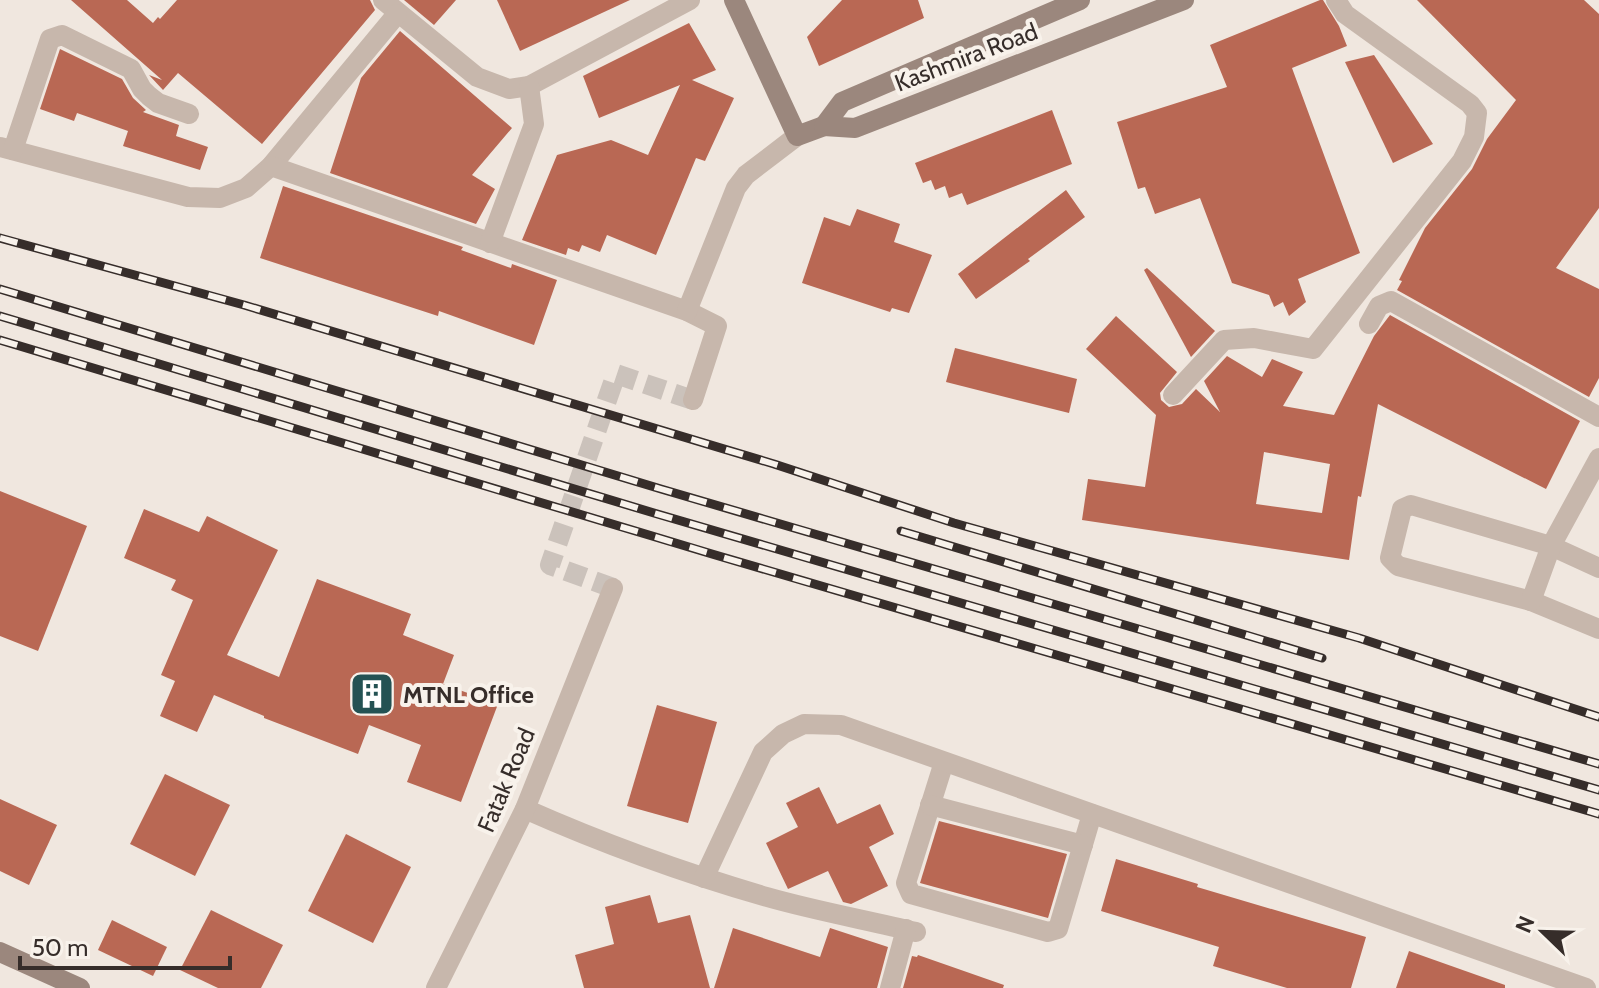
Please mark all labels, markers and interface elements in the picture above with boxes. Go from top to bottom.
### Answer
street label: Kashmira Road [891,16,1041,98]
building icon: MTNL Office [348,670,396,718]
place label: MTNL Office [403,680,534,709]
street label: Fatak Road [471,724,541,836]
north arrow [1503,892,1583,972]
text: N [1510,912,1541,937]
scale bar [20,920,230,970]
text: 50 m [32,933,88,962]

